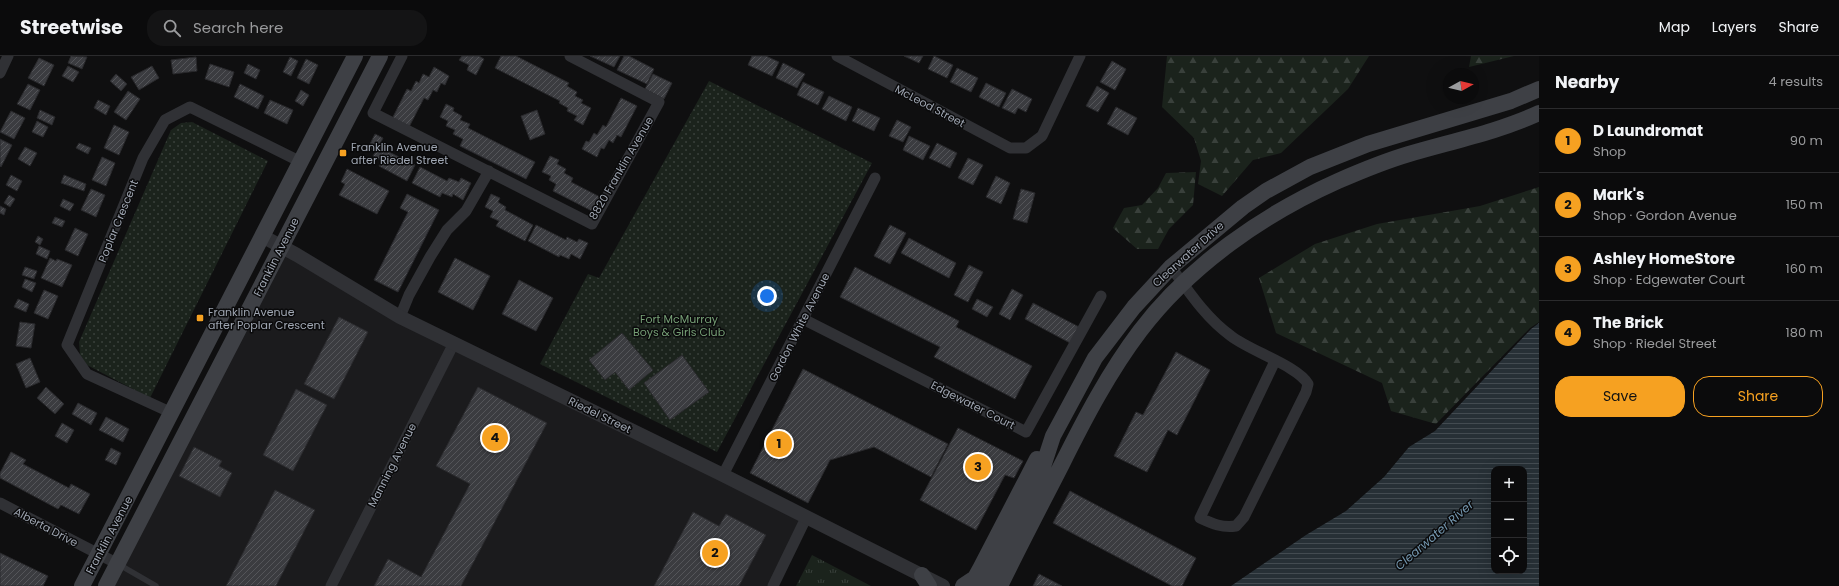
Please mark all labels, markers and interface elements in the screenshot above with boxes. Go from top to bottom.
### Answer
search box [147,10,427,46]
text: Streetwise [20,14,123,41]
icon: search [161,17,183,39]
text: Search here [193,17,283,38]
text: Map [1659,17,1690,37]
text: Layers [1712,17,1756,37]
text: Share [1778,17,1819,37]
north arrow [1443,68,1479,104]
text: Nearby [1555,70,1619,94]
text: 4 results [1769,72,1823,91]
street label: McLeod Street [892,81,968,131]
street label: 8820 Franklin Avenue [585,113,657,222]
text: D Laundromat [1593,120,1703,141]
text: 1 [1566,131,1570,150]
text: 90 m [1790,131,1823,150]
place label: Franklin Avenue after Riedel Street [351,139,448,168]
text: Shop [1593,142,1626,161]
marker: Franklin Avenue after Riedel Street [338,148,348,158]
street label: Poplar Crescent [94,177,142,265]
text: Mark's [1593,184,1644,205]
text: 2 [1564,195,1572,214]
text: 150 m [1786,195,1823,214]
text: Shop · Gordon Avenue [1593,206,1737,225]
street label: Franklin Avenue [249,215,303,299]
street label: Clearwater Drive [1149,217,1227,291]
text: Ashley HomeStore [1593,248,1735,269]
text: 3 [1564,259,1572,278]
text: 160 m [1786,259,1823,278]
street label: Gordon White Avenue [765,270,833,384]
text: Shop · Edgewater Court [1593,270,1745,289]
your location [757,286,777,306]
place label: Franklin Avenue after Poplar Crescent [208,304,325,333]
park label: Fort McMurray Boys & Girls Club [633,311,725,340]
text: The Brick [1593,312,1663,333]
marker: Franklin Avenue after Poplar Crescent [195,313,205,323]
text: 4 [1564,323,1572,342]
text: 180 m [1786,323,1823,342]
text: Shop · Riedel Street [1593,334,1717,353]
button: Save [1555,376,1685,417]
button: Share [1693,376,1823,417]
street label: Edgewater Court [928,377,1018,433]
street label: Riedel Street [566,393,634,437]
street label: Manning Avenue [364,420,420,510]
pin: 4 [482,423,508,453]
pin: 1 [766,429,792,459]
pin: 3 [965,452,991,482]
map controls [1491,466,1527,574]
button: + [1491,466,1527,502]
street label: Franklin Avenue [82,493,136,577]
water label: Clearwater River [1391,496,1477,574]
button: − [1491,502,1527,538]
street label: Alberta Drive [11,503,81,551]
pin: 2 [702,538,728,568]
button: locate [1491,538,1527,574]

